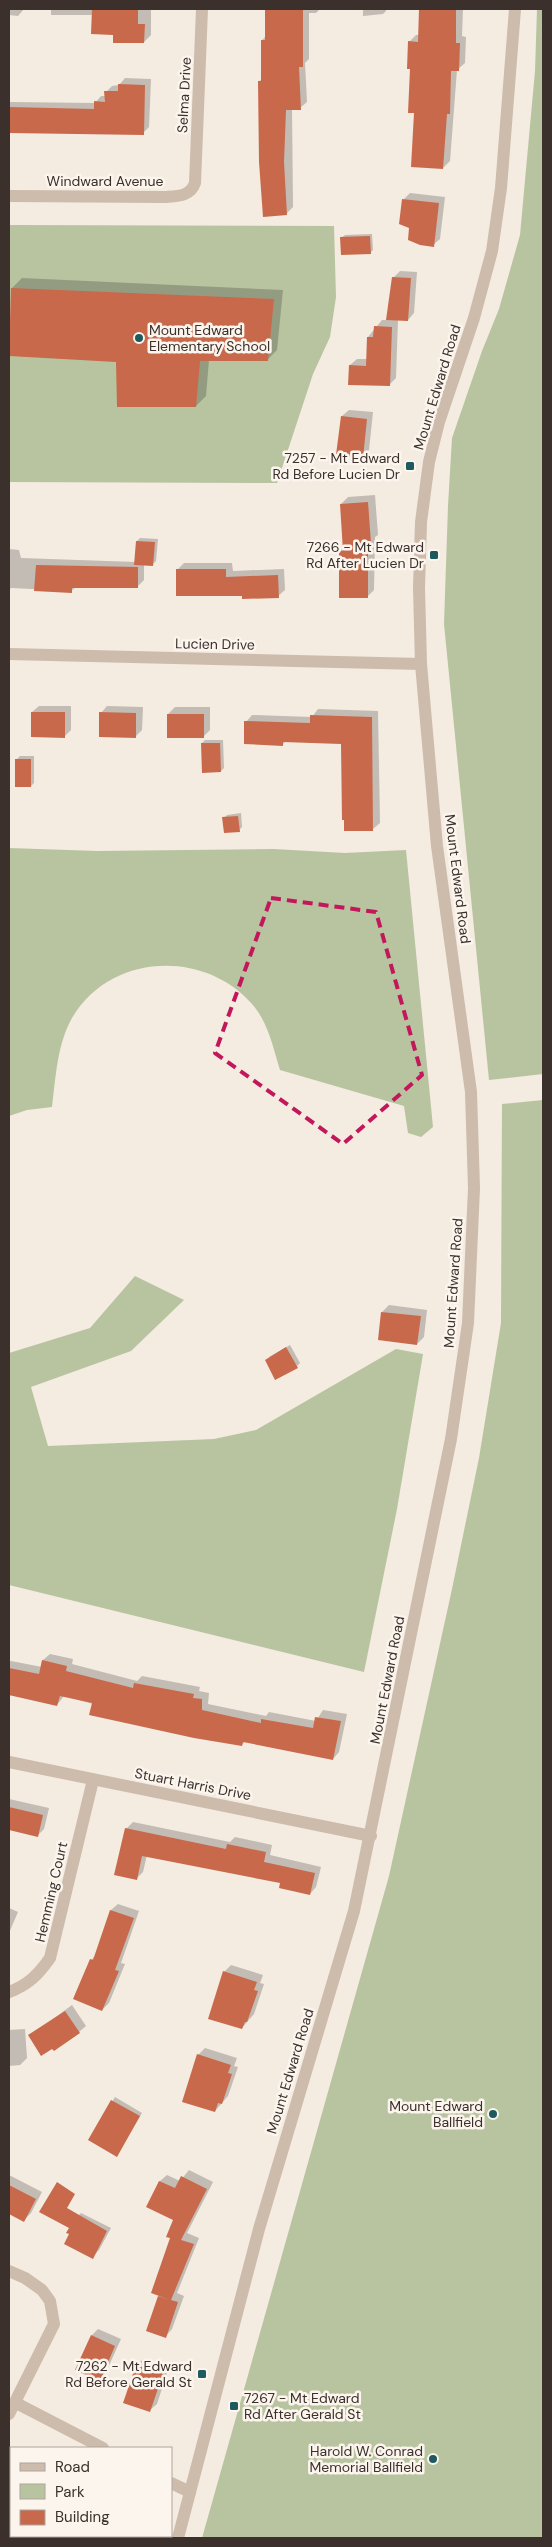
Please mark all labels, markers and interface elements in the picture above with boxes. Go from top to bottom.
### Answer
street label: Selma Drive [173,56,195,134]
street label: Windward Avenue [47,172,163,190]
place label: Mount Edward Elementary School [149,321,270,355]
street label: Mount Edward Road [409,322,465,452]
marker: Mount Edward Elementary School [133,332,145,344]
place label: 7257 - Mt Edward Rd Before Lucien Dr [273,449,400,483]
marker: 7257 - Mt Edward Rd Before Lucien Dr [404,460,416,472]
place label: 7266 - Mt Edward Rd After Lucien Dr [306,538,424,572]
marker: 7266 - Mt Edward Rd After Lucien Dr [428,549,440,561]
street label: Lucien Drive [175,634,255,654]
street label: Mount Edward Road [441,813,475,945]
street label: Mount Edward Road [439,1217,467,1349]
street label: Mount Edward Road [366,1614,408,1746]
street label: Stuart Harris Drive [133,1764,253,1804]
street label: Hemming Court [31,1840,71,1944]
street label: Mount Edward Road [262,2006,318,2136]
place label: Mount Edward Ballfield [389,2097,483,2131]
marker: Mount Edward Ballfield [487,2108,499,2120]
place label: 7262 - Mt Edward Rd Before Gerald St [65,2357,192,2391]
marker: 7262 - Mt Edward Rd Before Gerald St [196,2368,208,2380]
place label: 7267 - Mt Edward Rd After Gerald St [244,2389,361,2423]
marker: 7267 - Mt Edward Rd After Gerald St [228,2400,240,2412]
place label: Harold W. Conrad Memorial Ballfield [309,2442,423,2476]
legend [10,2447,172,2537]
marker: Harold W. Conrad Memorial Ballfield [427,2453,439,2465]
text: Road [55,2457,90,2477]
text: Park [55,2482,85,2502]
text: Building [55,2507,110,2527]

